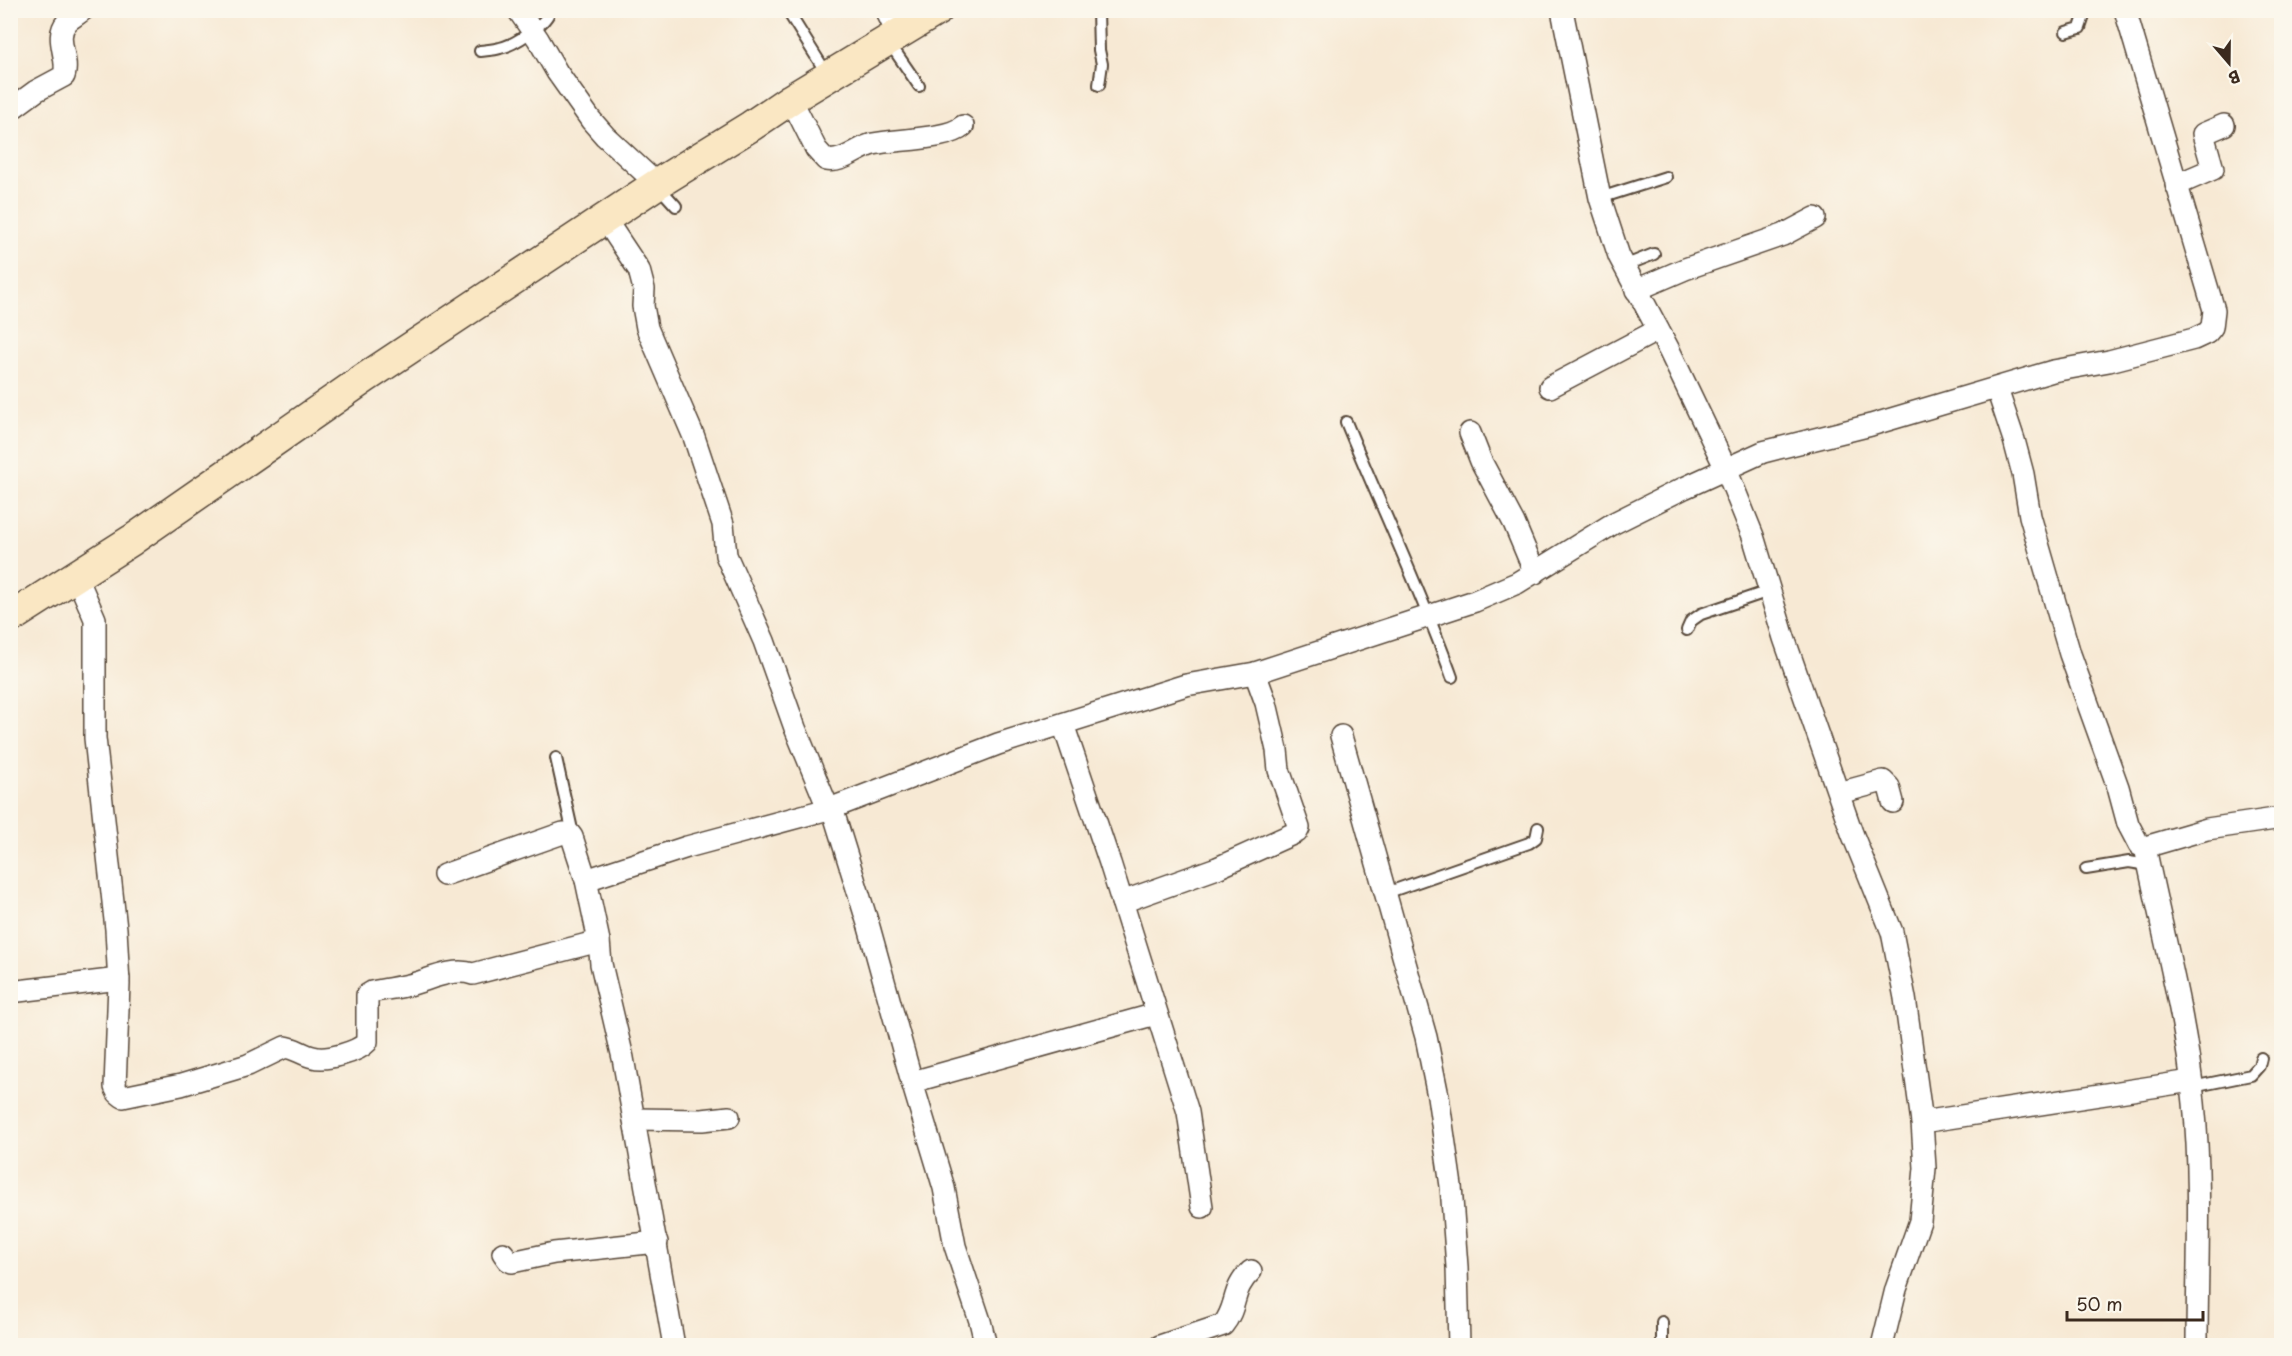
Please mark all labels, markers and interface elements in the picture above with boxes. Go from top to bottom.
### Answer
north arrow [2199,33,2259,93]
text: B [2225,65,2244,91]
scale bar [2067,1284,2204,1322]
text: 50 m [2076,1290,2123,1317]

